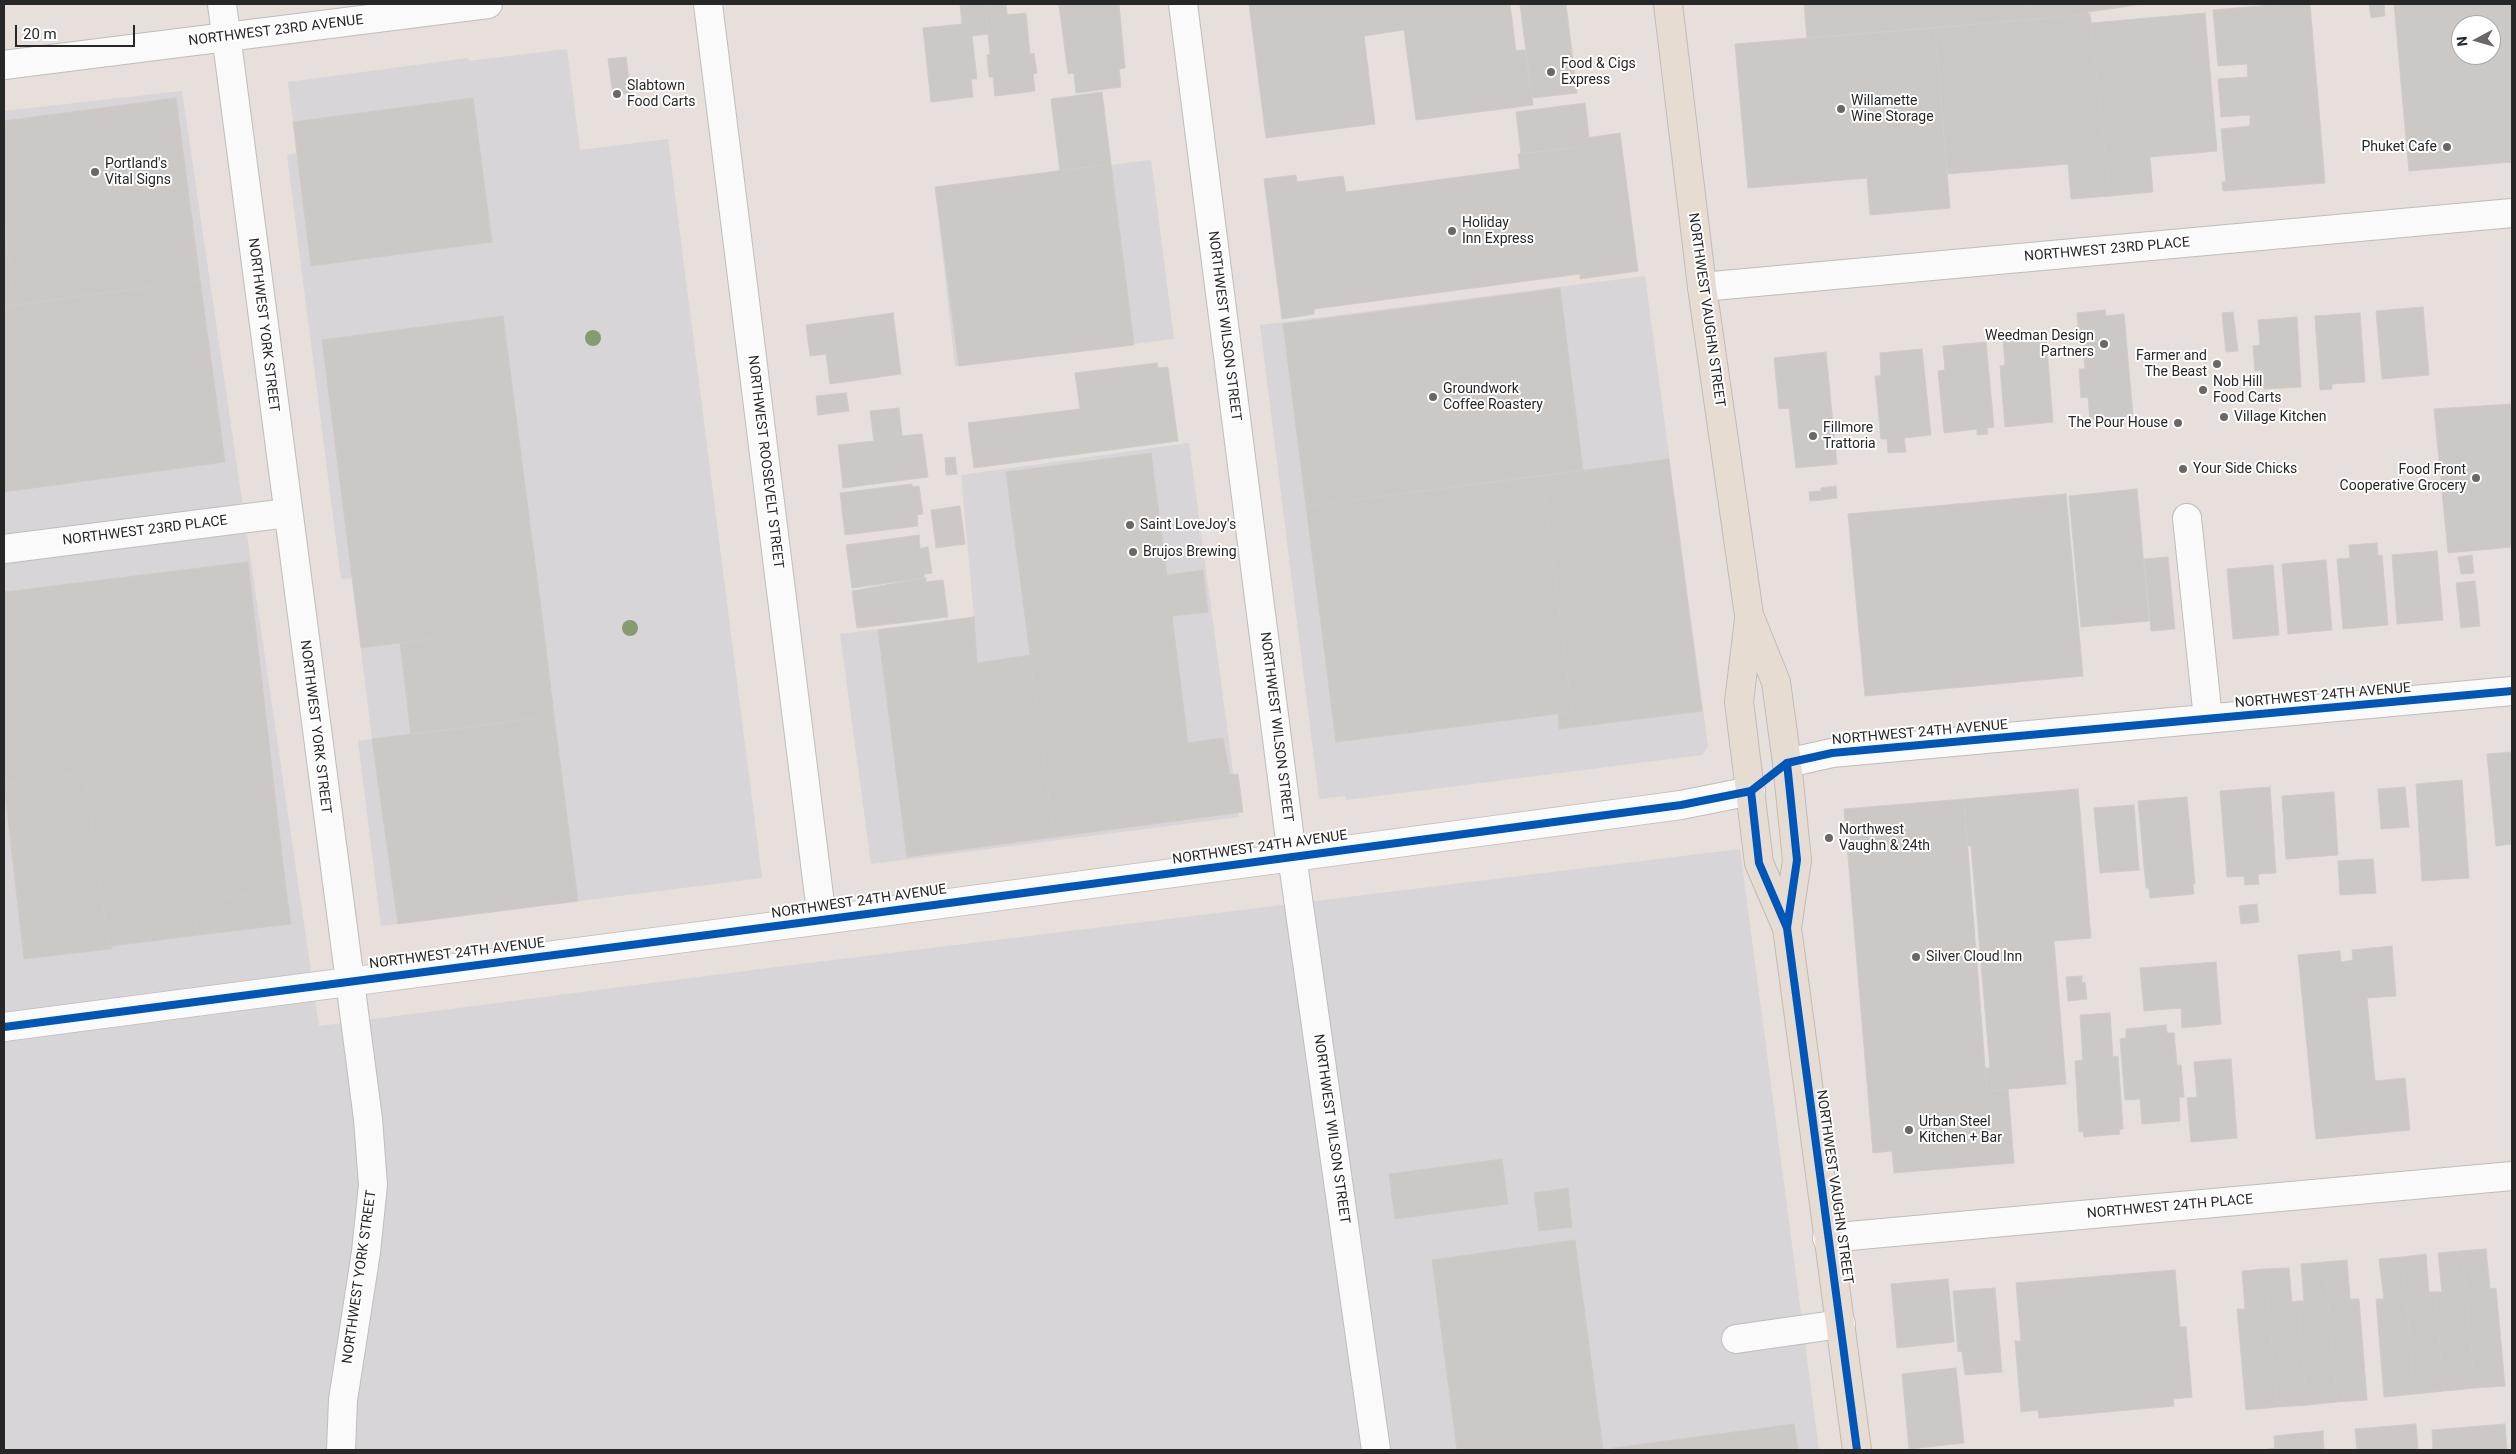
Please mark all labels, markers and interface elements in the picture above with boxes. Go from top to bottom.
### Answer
street label: NORTHWEST 23RD AVENUE [188,12,364,50]
scale bar [18,15,138,47]
north arrow [2451,15,2501,65]
text: 20 m [23,25,57,43]
text: N [2454,36,2471,47]
place label: Food & Cigs Express [1561,56,1636,88]
marker: Food & Cigs Express [1545,66,1557,78]
place label: Slabtown Food Carts [627,78,696,110]
marker: Slabtown Food Carts [611,88,623,100]
place label: Willamette Wine Storage [1851,93,1934,125]
marker: Willamette Wine Storage [1835,103,1847,115]
place label: Phuket Cafe [2361,139,2437,155]
marker: Phuket Cafe [2441,141,2453,153]
place label: Portland's Vital Signs [105,156,171,188]
marker: Portland's Vital Signs [89,166,101,178]
street label: NORTHWEST VAUGHN STREET [1684,212,1728,408]
place label: Holiday Inn Express [1462,215,1534,248]
marker: Holiday Inn Express [1446,225,1458,237]
street label: NORTHWEST WILSON STREET [1204,230,1244,422]
street label: NORTHWEST 23RD PLACE [2023,234,2191,266]
street label: NORTHWEST YORK STREET [244,237,282,413]
place label: Weedman Design Partners [1985,328,2094,361]
marker: Weedman Design Partners [2098,338,2110,350]
place label: Farmer and The Beast [2136,348,2207,381]
street label: NORTHWEST ROOSEVELT STREET [744,354,786,570]
marker: Farmer and The Beast [2211,358,2223,370]
place label: Nob Hill Food Carts [2213,374,2282,407]
place label: Groundwork Coffee Roastery [1443,381,1543,414]
marker: Nob Hill Food Carts [2197,384,2209,396]
marker: Groundwork Coffee Roastery [1427,391,1439,403]
place label: Village Kitchen [2234,409,2326,425]
marker: Village Kitchen [2218,411,2230,423]
place label: The Pour House [2068,415,2168,431]
marker: The Pour House [2172,417,2184,429]
place label: Fillmore Trattoria [1823,420,1876,452]
marker: Fillmore Trattoria [1807,430,1819,442]
place label: Your Side Chicks [2193,461,2297,477]
place label: Food Front Cooperative Grocery [2340,462,2466,494]
marker: Your Side Chicks [2177,463,2189,475]
marker: Food Front Cooperative Grocery [2470,472,2482,484]
street label: NORTHWEST 23RD PLACE [61,513,229,549]
place label: Saint LoveJoy's [1140,517,1236,533]
marker: Saint LoveJoy's [1124,519,1136,531]
place label: Brujos Brewing [1143,544,1236,560]
marker: Brujos Brewing [1127,546,1139,558]
street label: NORTHWEST WILSON STREET [1256,631,1296,823]
street label: NORTHWEST YORK STREET [296,639,334,815]
street label: NORTHWEST 24TH AVENUE [2234,680,2412,712]
street label: NORTHWEST 24TH AVENUE [1831,717,2009,749]
place label: Northwest Vaughn & 24th [1839,822,1930,854]
street label: NORTHWEST 24TH AVENUE [1171,827,1349,869]
marker: Northwest Vaughn & 24th [1823,832,1835,844]
street label: NORTHWEST 24TH AVENUE [770,881,948,923]
street label: NORTHWEST 24TH AVENUE [368,935,546,973]
place label: Silver Cloud Inn [1926,949,2022,965]
marker: Silver Cloud Inn [1910,951,1922,963]
street label: NORTHWEST WILSON STREET [1309,1033,1353,1225]
street label: NORTHWEST VAUGHN STREET [1812,1089,1856,1285]
place label: Urban Steel Kitchen + Bar [1919,1114,2002,1146]
marker: Urban Steel Kitchen + Bar [1903,1124,1915,1136]
street label: NORTHWEST YORK STREET [340,1189,380,1365]
street label: NORTHWEST 24TH PLACE [2086,1191,2254,1223]

